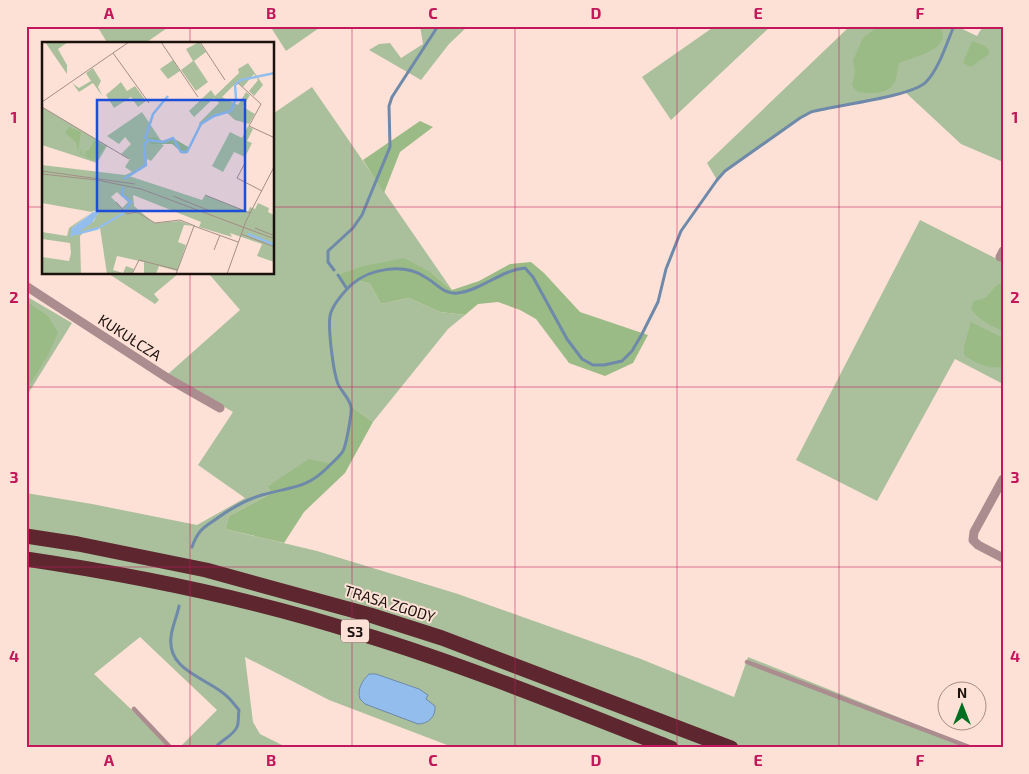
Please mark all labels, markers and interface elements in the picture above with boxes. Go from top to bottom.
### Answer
text: A [104,3,115,22]
text: B [266,3,276,22]
text: C [428,3,438,22]
text: D [591,3,602,22]
text: E [753,3,763,22]
text: F [916,3,925,22]
inset map [42,42,275,275]
text: 1 [11,107,17,126]
text: 1 [1012,107,1018,126]
text: 2 [9,287,19,306]
text: 2 [1010,287,1020,306]
street label: KUKUŁCZA [95,310,166,364]
text: 3 [9,467,19,486]
text: 3 [1010,467,1020,486]
street label: TRASA ZGODY [342,581,438,626]
road number: S3 [341,620,369,642]
text: 4 [9,646,19,665]
text: 4 [1010,646,1020,665]
north arrow [936,682,986,732]
text: N [957,684,967,701]
text: A [104,750,115,769]
text: B [266,750,276,769]
text: C [428,750,438,769]
text: D [591,750,602,769]
text: E [753,750,763,769]
text: F [916,750,925,769]

